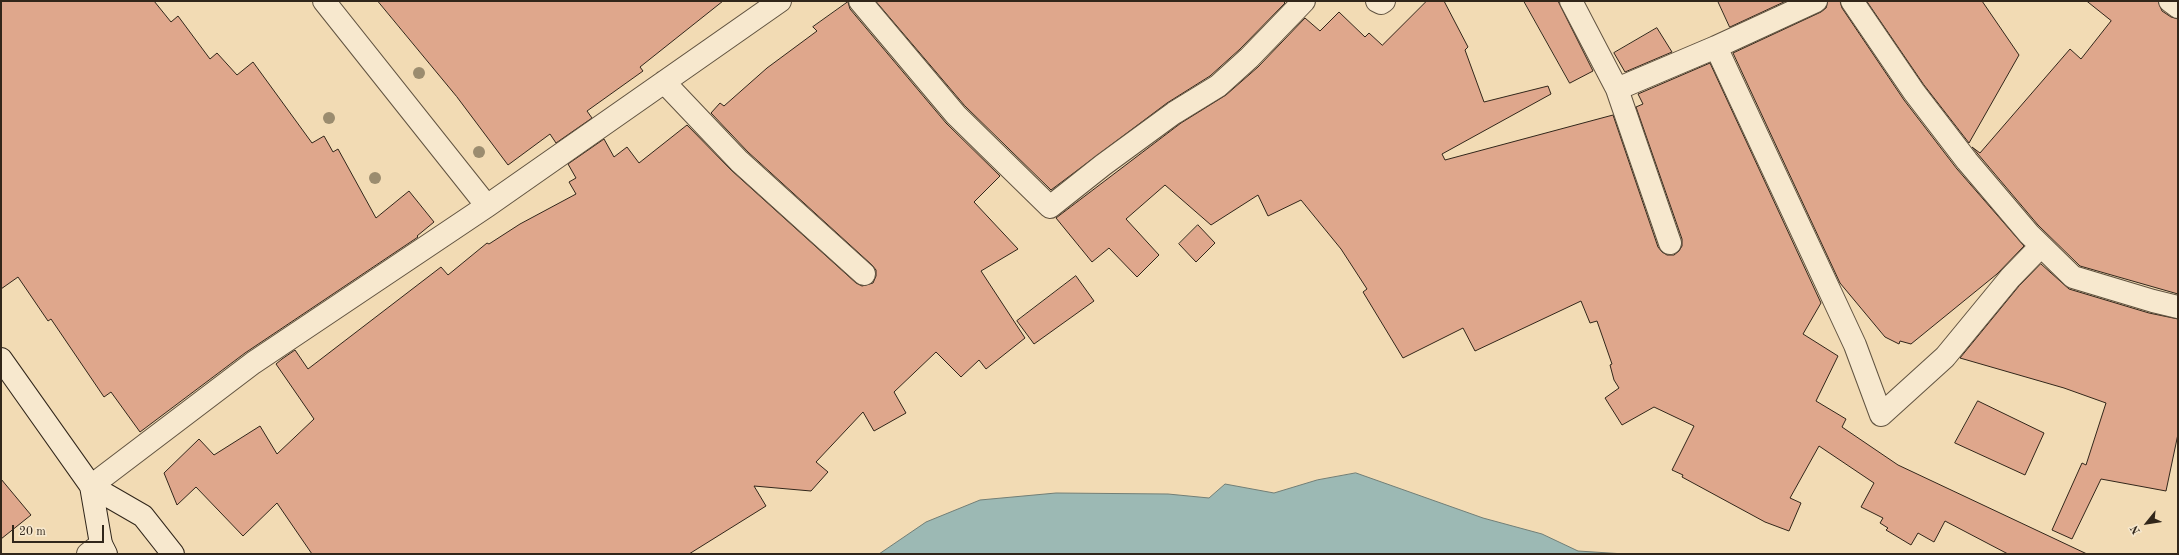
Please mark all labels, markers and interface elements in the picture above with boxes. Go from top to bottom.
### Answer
north arrow [2127,503,2167,543]
scale bar [14,517,106,543]
text: N [2129,523,2143,536]
text: 20 m [19,526,46,538]

